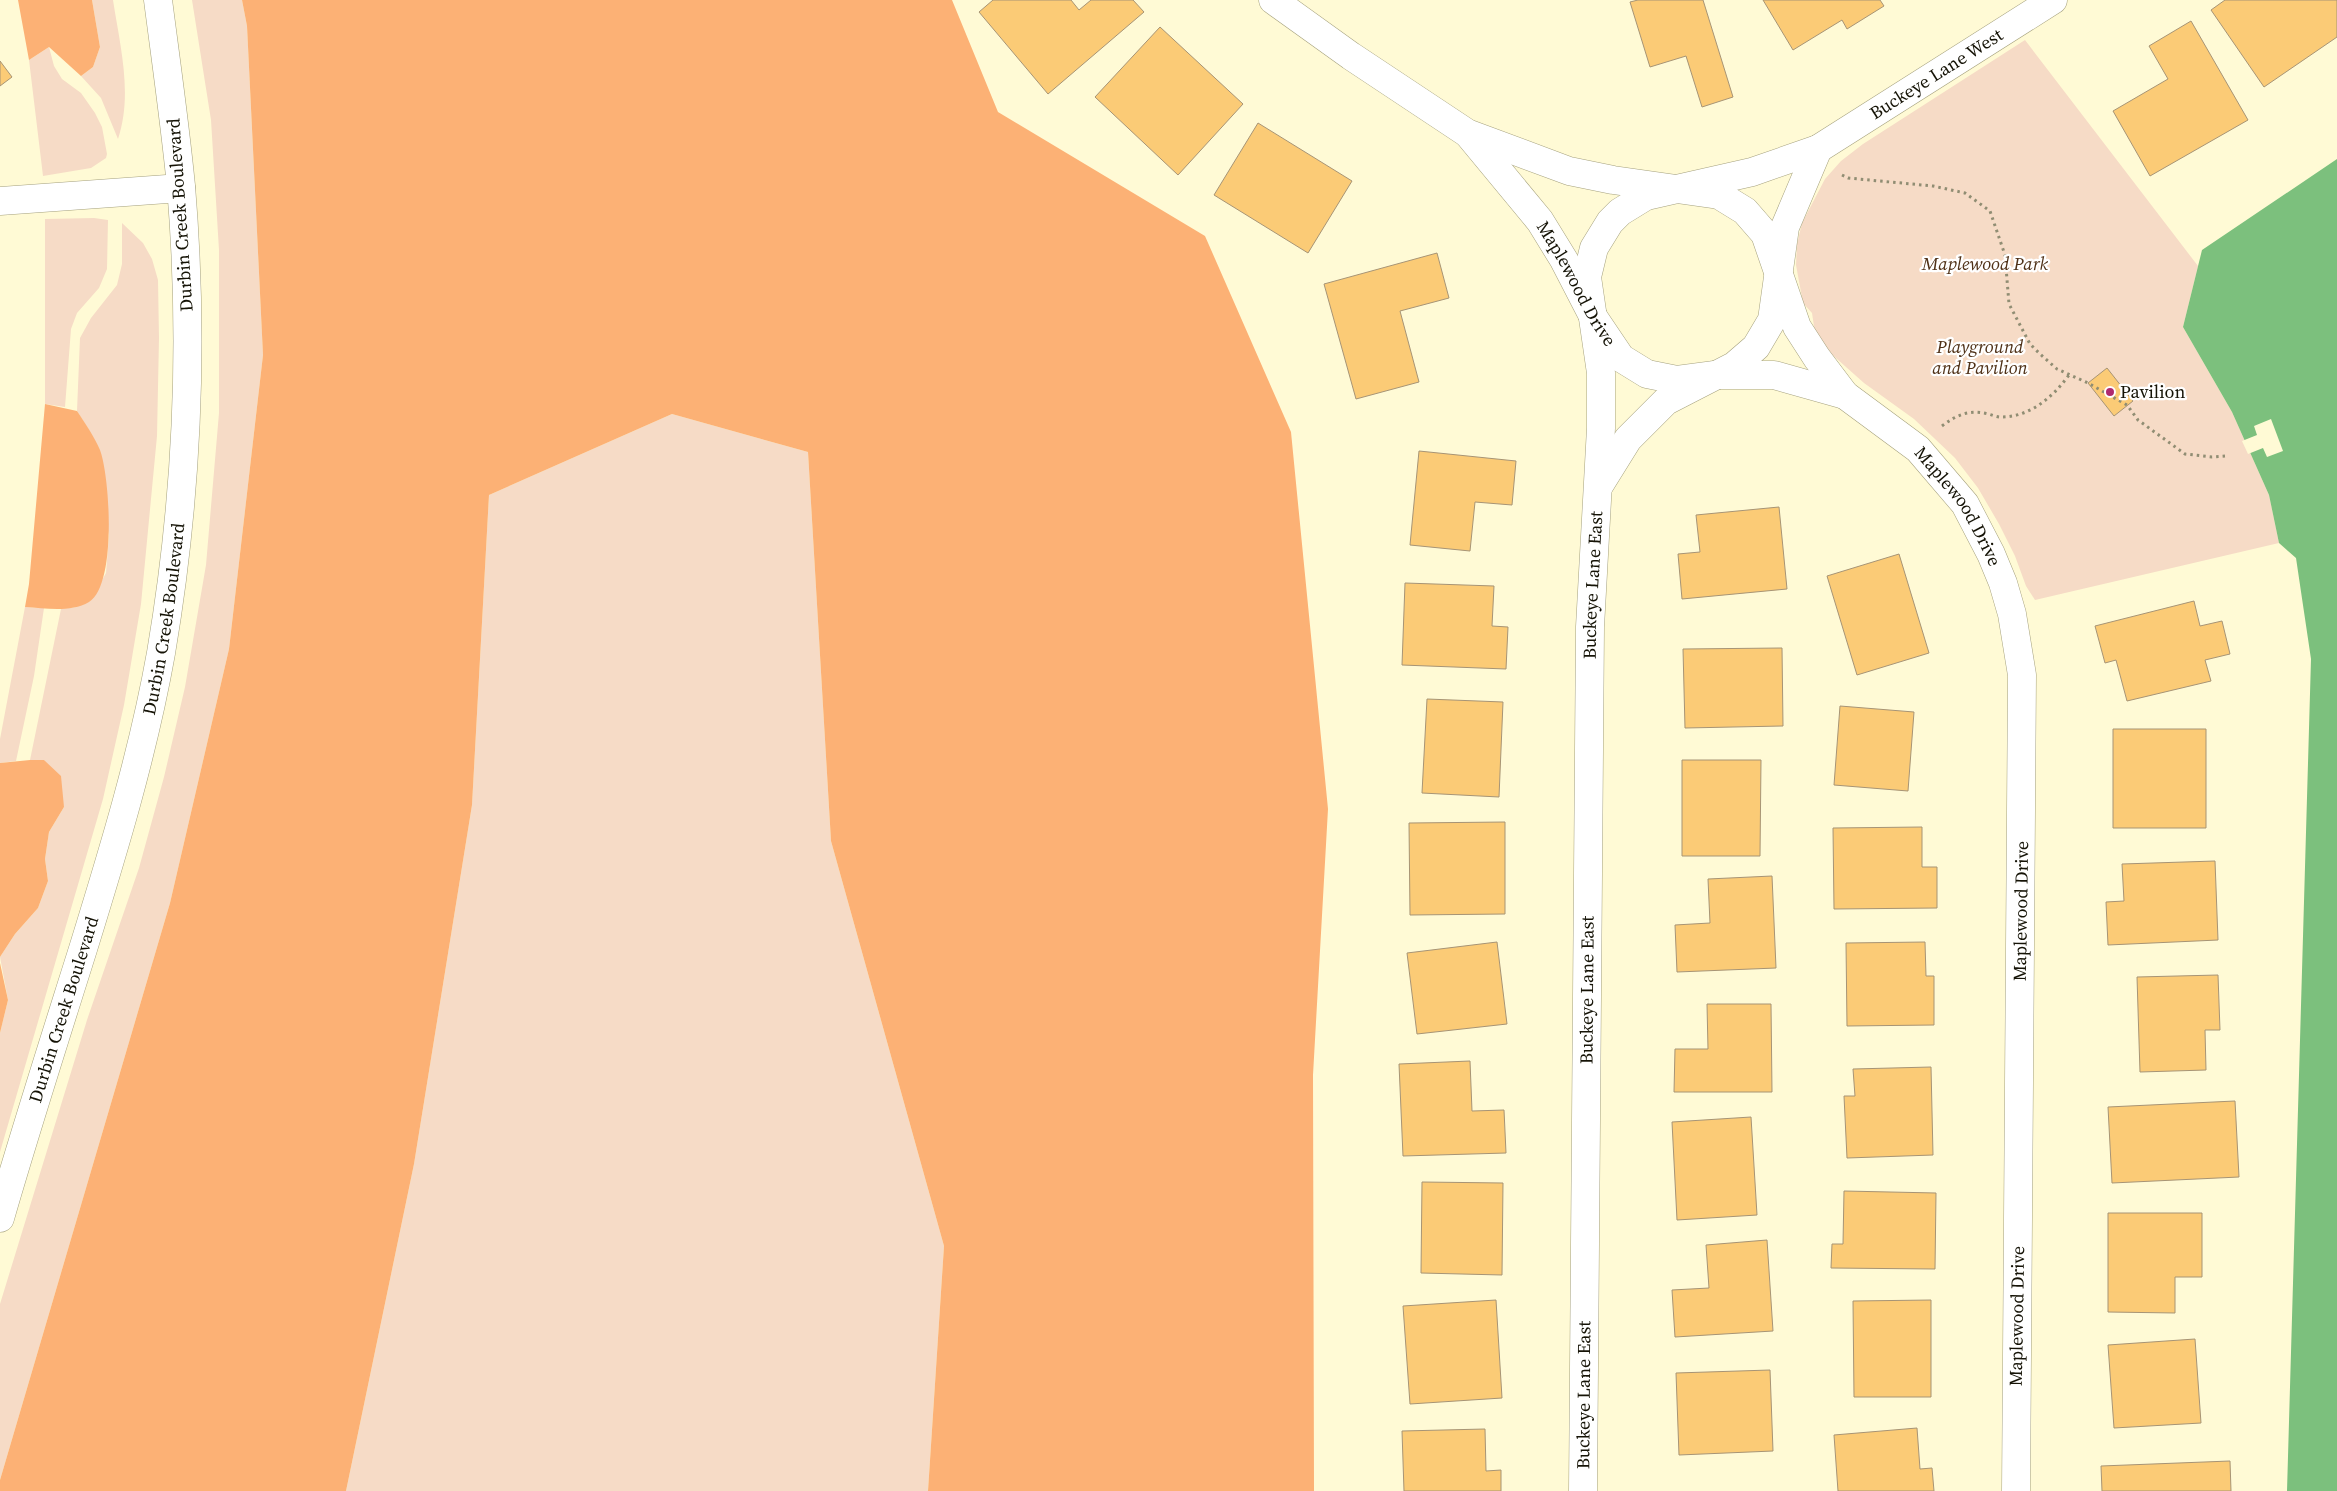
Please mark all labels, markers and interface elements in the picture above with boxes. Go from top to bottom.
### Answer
street label: Buckeye Lane West [1865,22,2007,125]
street label: Durbin Creek Boulevard [160,117,199,313]
street label: Maplewood Drive [1531,216,1622,351]
park label: Maplewood Park [1921,251,2049,276]
park label: Playground and Pavilion [1932,334,2028,380]
place label: Pavilion [2120,379,2185,404]
marker: Pavilion [2104,386,2116,398]
street label: Maplewood Drive [1909,441,2008,570]
street label: Buckeye Lane East [1577,510,1608,659]
street label: Durbin Creek Boulevard [136,522,190,717]
street label: Maplewood Drive [2007,841,2034,981]
street label: Durbin Creek Boulevard [22,913,104,1106]
street label: Buckeye Lane East [1573,916,1600,1064]
street label: Maplewood Drive [2003,1246,2030,1386]
street label: Buckeye Lane East [1570,1321,1596,1469]

